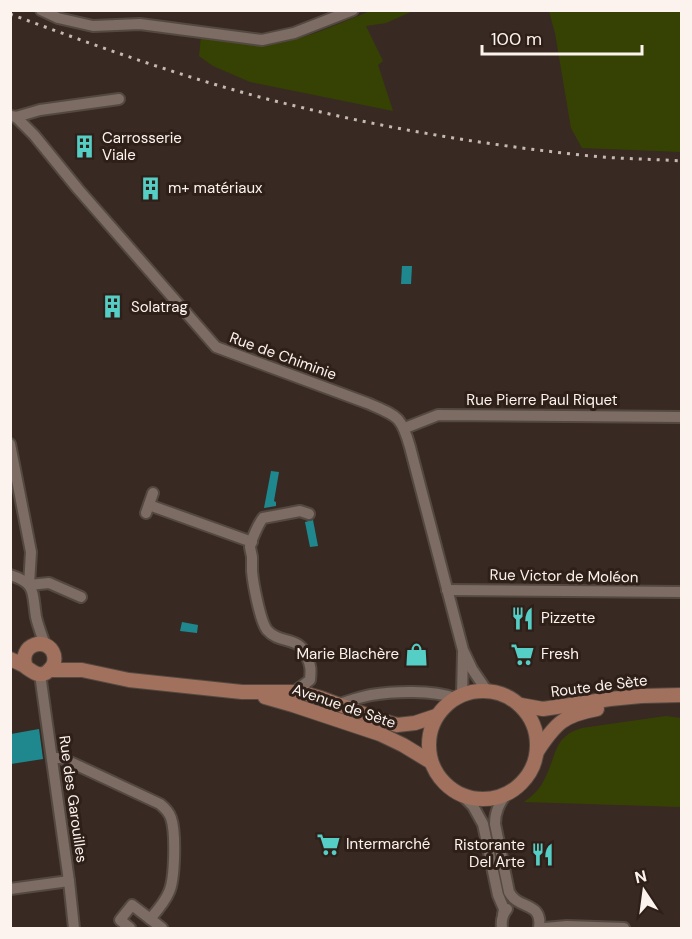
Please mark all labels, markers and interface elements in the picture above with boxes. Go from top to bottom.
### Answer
scale bar [482,18,642,56]
text: 100 m [491,27,542,51]
place label: Carrosserie Viale [102,128,182,165]
building icon: Carrosserie Viale [71,134,97,160]
building icon: m+ matériaux [137,175,163,201]
place label: m+ matériaux [168,178,263,198]
building icon: Solatrag [100,294,126,320]
place label: Solatrag [131,297,188,317]
street label: Rue de Chiminie [227,327,339,385]
street label: Rue Pierre Paul Riquet [466,390,618,410]
street label: Rue Victor de Moléon [489,565,639,587]
restaurant icon: Pizzette [510,605,536,631]
place label: Pizzette [541,608,595,628]
shop icon: Marie Blachère [404,641,430,667]
supermarket icon: Fresh [510,641,536,667]
place label: Marie Blachère [297,644,399,664]
place label: Fresh [541,644,579,664]
street label: Route de Sète [550,670,648,702]
street label: Avenue de Sète [290,679,398,733]
street label: Rue des Garouilles [54,734,92,864]
supermarket icon: Intermarché [315,831,341,857]
place label: Intermarché [346,834,430,854]
place label: Ristorante Del Arte [454,835,525,872]
restaurant icon: Ristorante Del Arte [530,841,556,867]
north arrow [614,861,674,921]
text: N [633,865,649,888]

